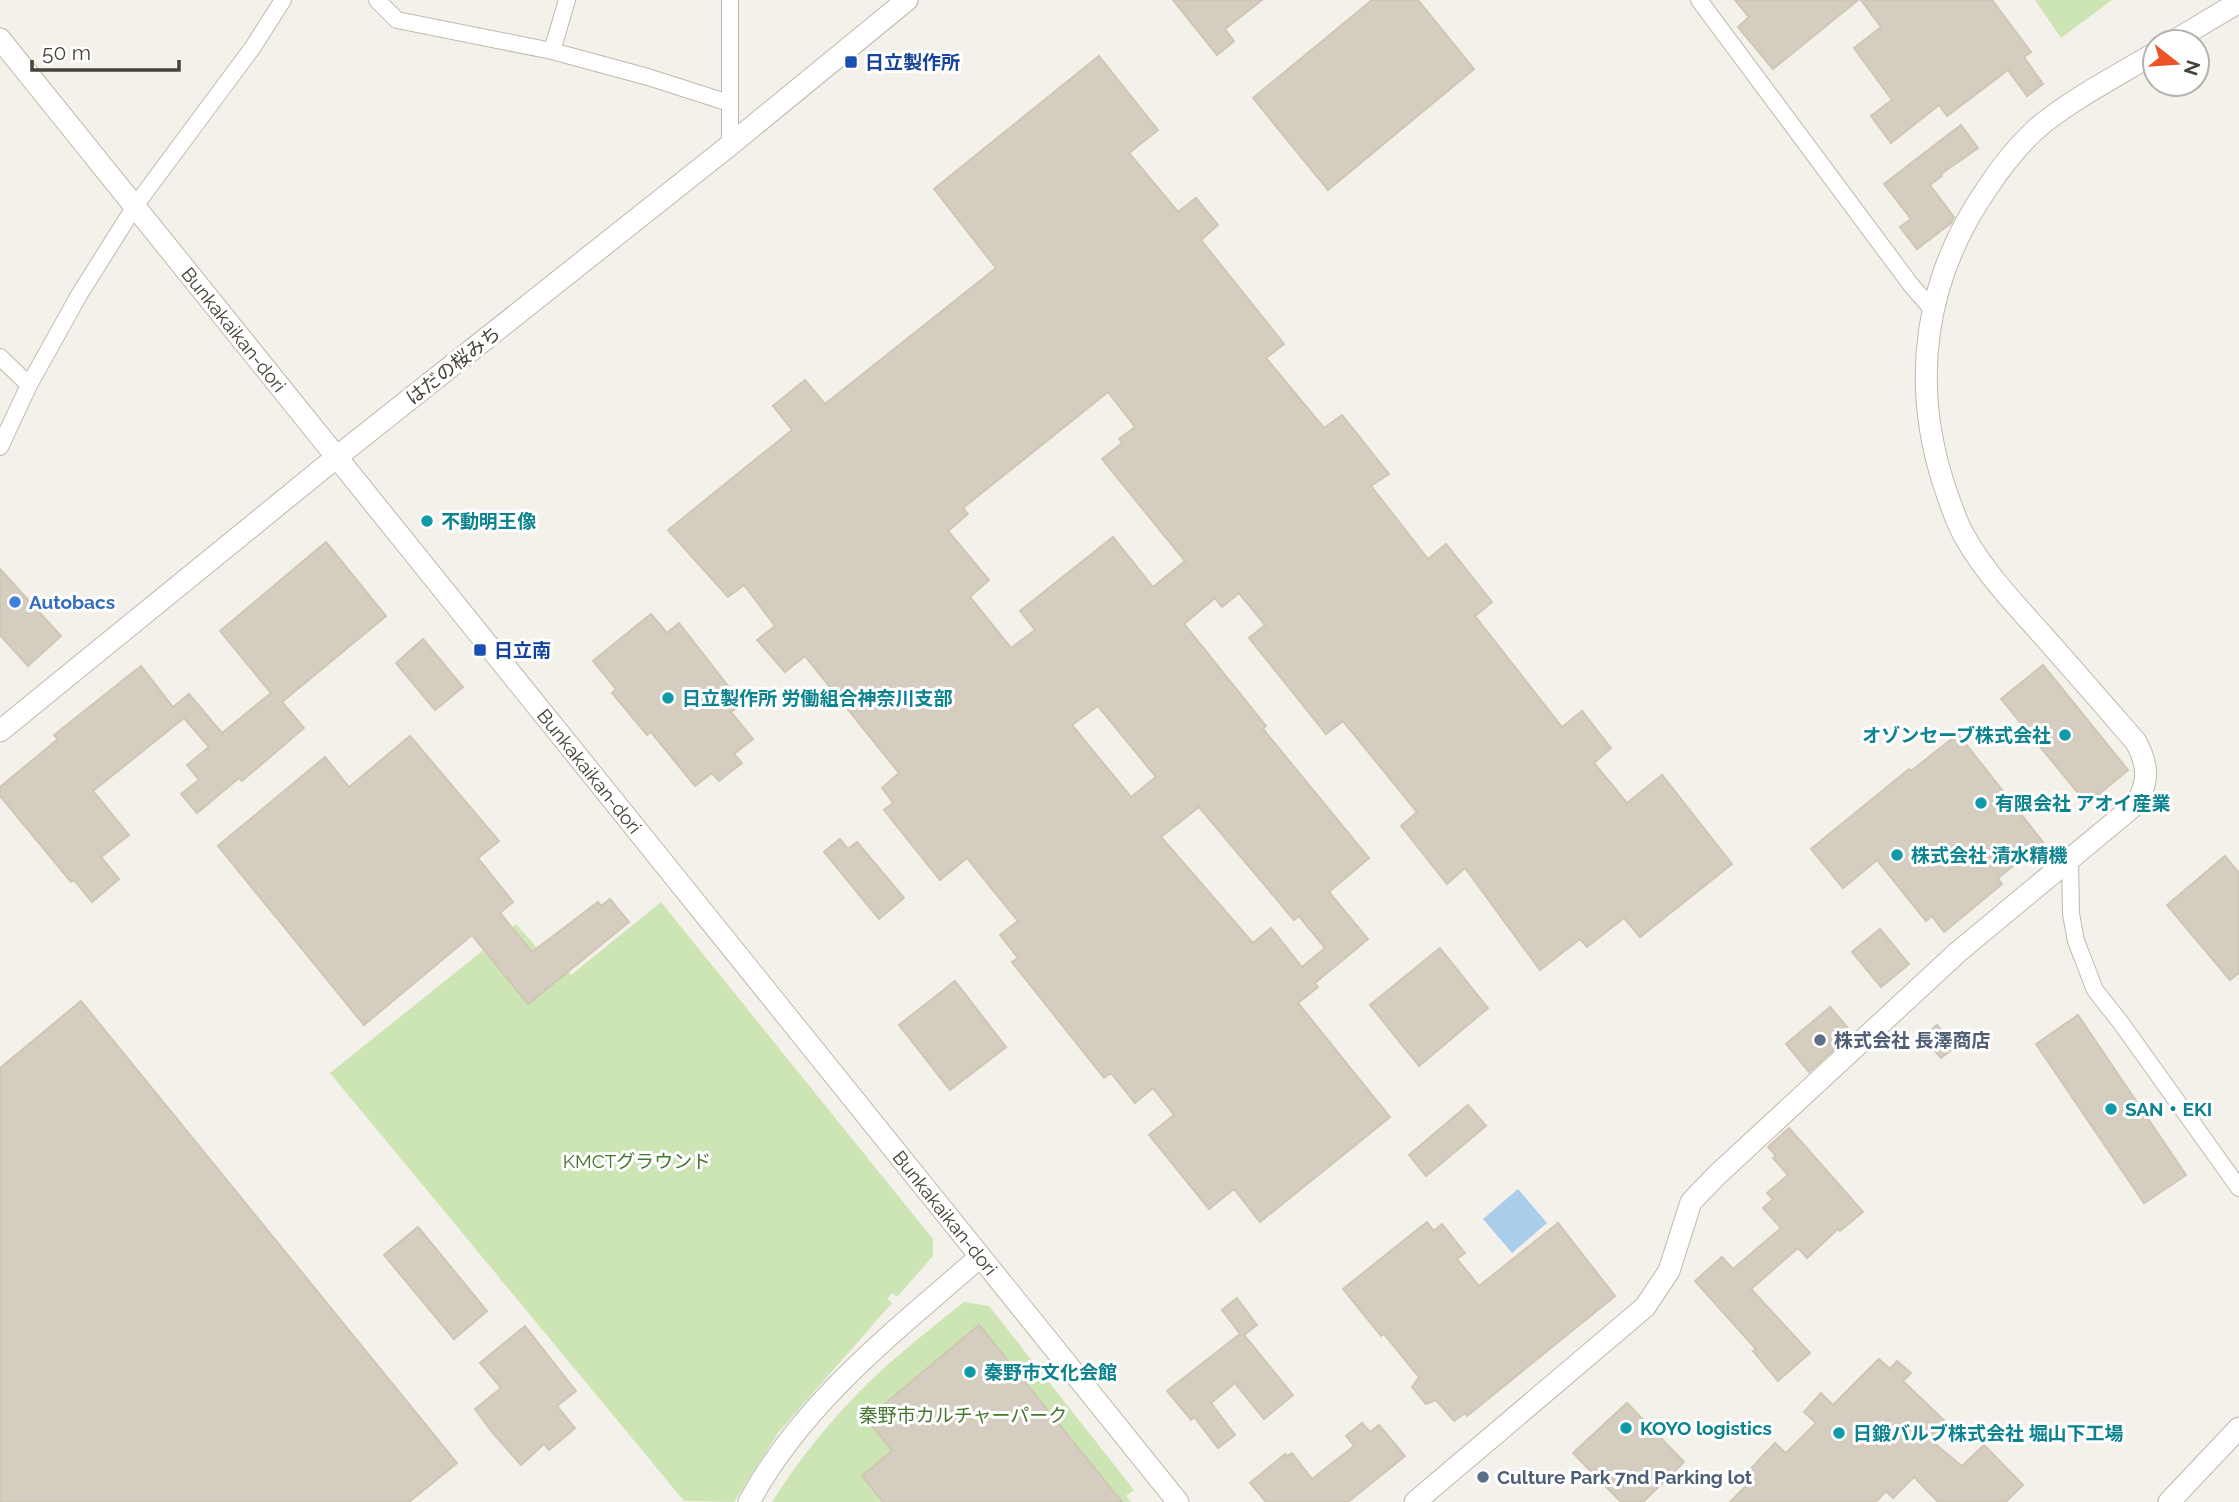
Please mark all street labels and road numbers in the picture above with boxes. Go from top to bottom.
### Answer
street label: Bunkakaikan-dori [177,263,291,396]
street label: はだの桜みち [401,321,505,409]
street label: Bunkakaikan-dori [533,705,646,838]
street label: Bunkakaikan-dori [888,1146,1002,1279]

